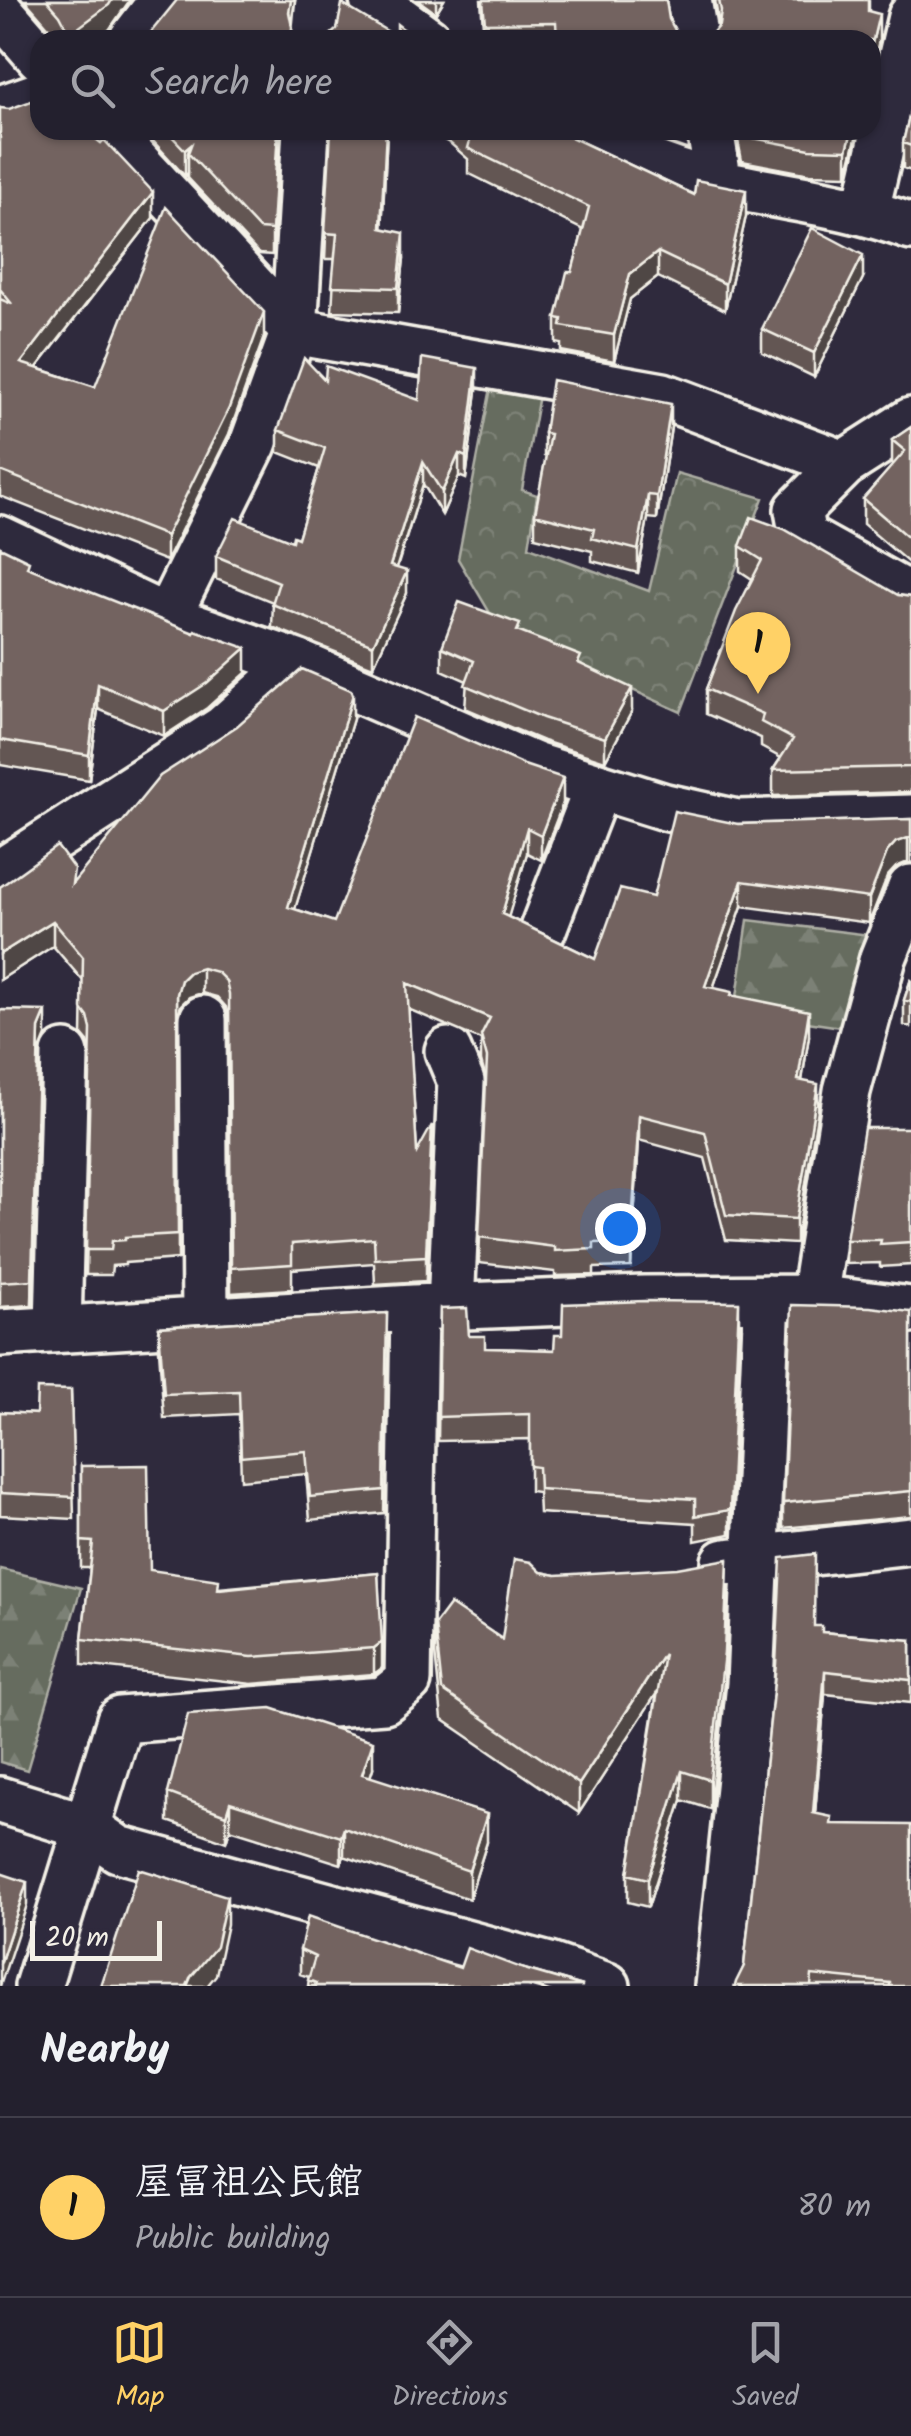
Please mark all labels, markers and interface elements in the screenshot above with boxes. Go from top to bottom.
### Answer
search box [30,30,881,140]
text: Search here [145,55,332,115]
icon: search [65,58,120,113]
pin: 1 [726,612,790,694]
your location [595,1203,646,1254]
scale bar [30,1916,162,1960]
text: 20 m [45,1916,109,1961]
text: Nearby [40,2018,169,2085]
text: 屋冨祖公民館 [135,2154,363,2214]
text: 1 [68,2182,77,2233]
text: 80 m [797,2182,871,2233]
text: Public building [135,2214,331,2265]
tab: Map [112,2315,167,2420]
tab: Directions [392,2315,508,2420]
tab: Saved [732,2315,799,2420]

